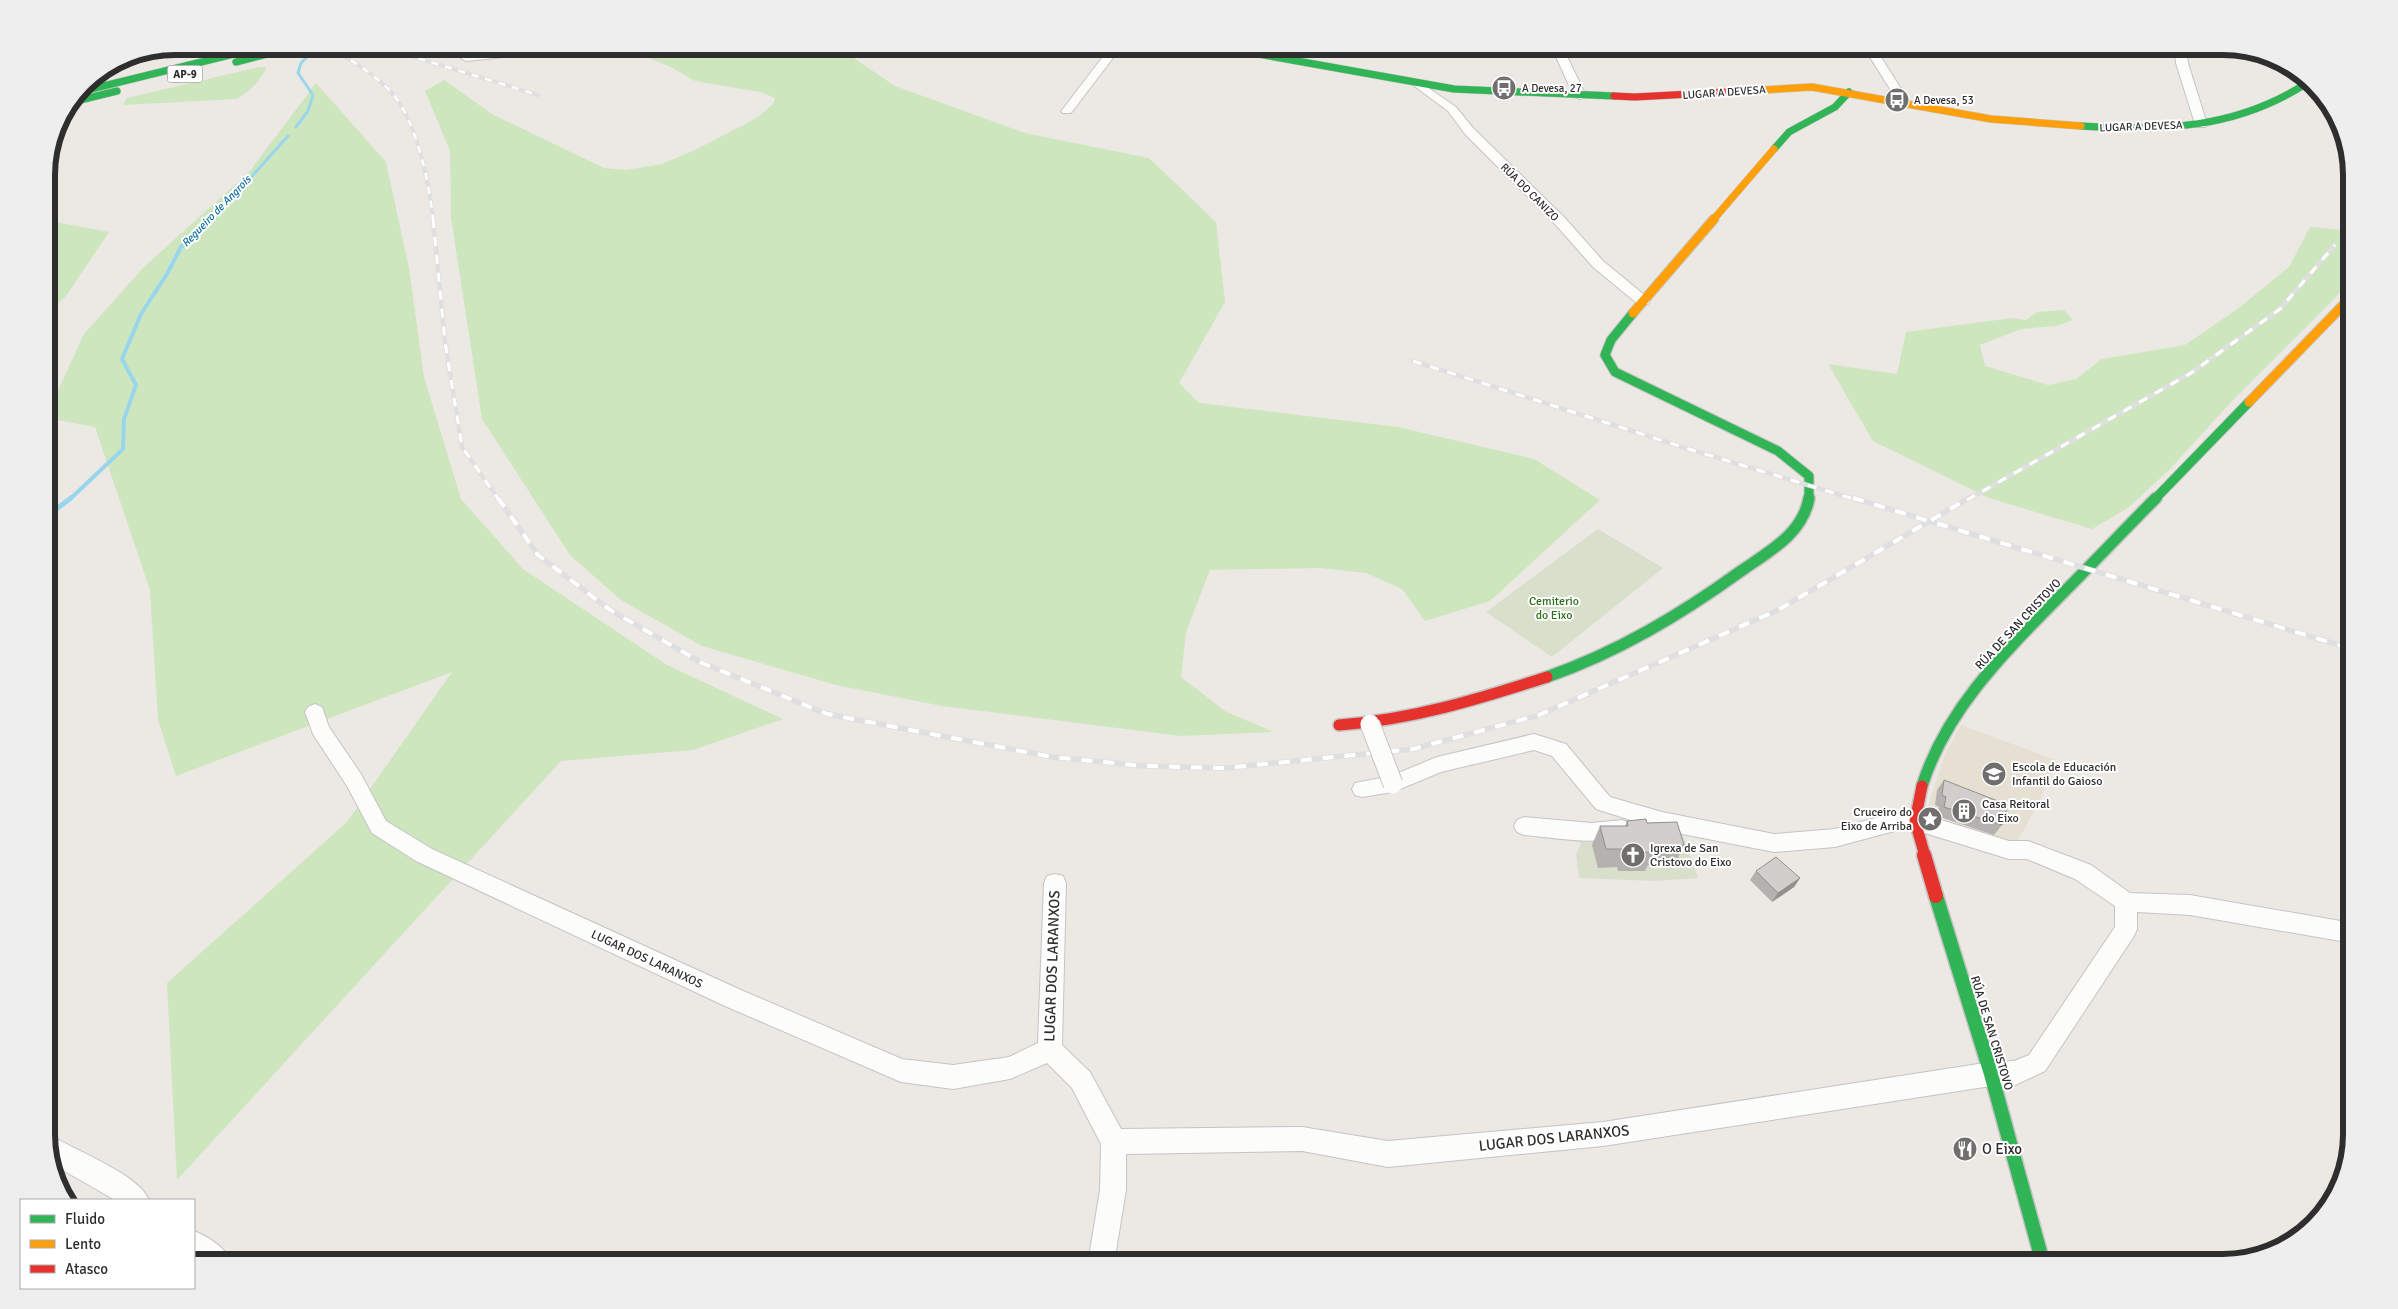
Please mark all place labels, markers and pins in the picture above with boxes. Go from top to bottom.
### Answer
bus stop icon: A Devesa, 27 [1491,75,1517,101]
place label: A Devesa, 27 [1522,82,1582,95]
bus stop icon: A Devesa, 53 [1884,87,1910,113]
place label: A Devesa, 53 [1914,94,1974,107]
place label: Escola de Educación Infantil do Gaioso [2012,760,2116,789]
school or university icon: Escola de Educación Infantil do Gaioso [1981,761,2007,787]
place label: Casa Reitoral do Eixo [1982,797,2050,826]
building icon: Casa Reitoral do Eixo [1951,798,1977,824]
place label: Cruceiro do Eixo de Arriba [1841,805,1912,834]
place icon: Cruceiro do Eixo de Arriba [1917,806,1943,832]
place label: Igrexa de San Cristovo do Eixo [1650,841,1732,870]
church icon: Igrexa de San Cristovo do Eixo [1620,842,1646,868]
restaurant icon: O Eixo [1952,1136,1978,1162]
place label: O Eixo [1982,1140,2022,1158]

